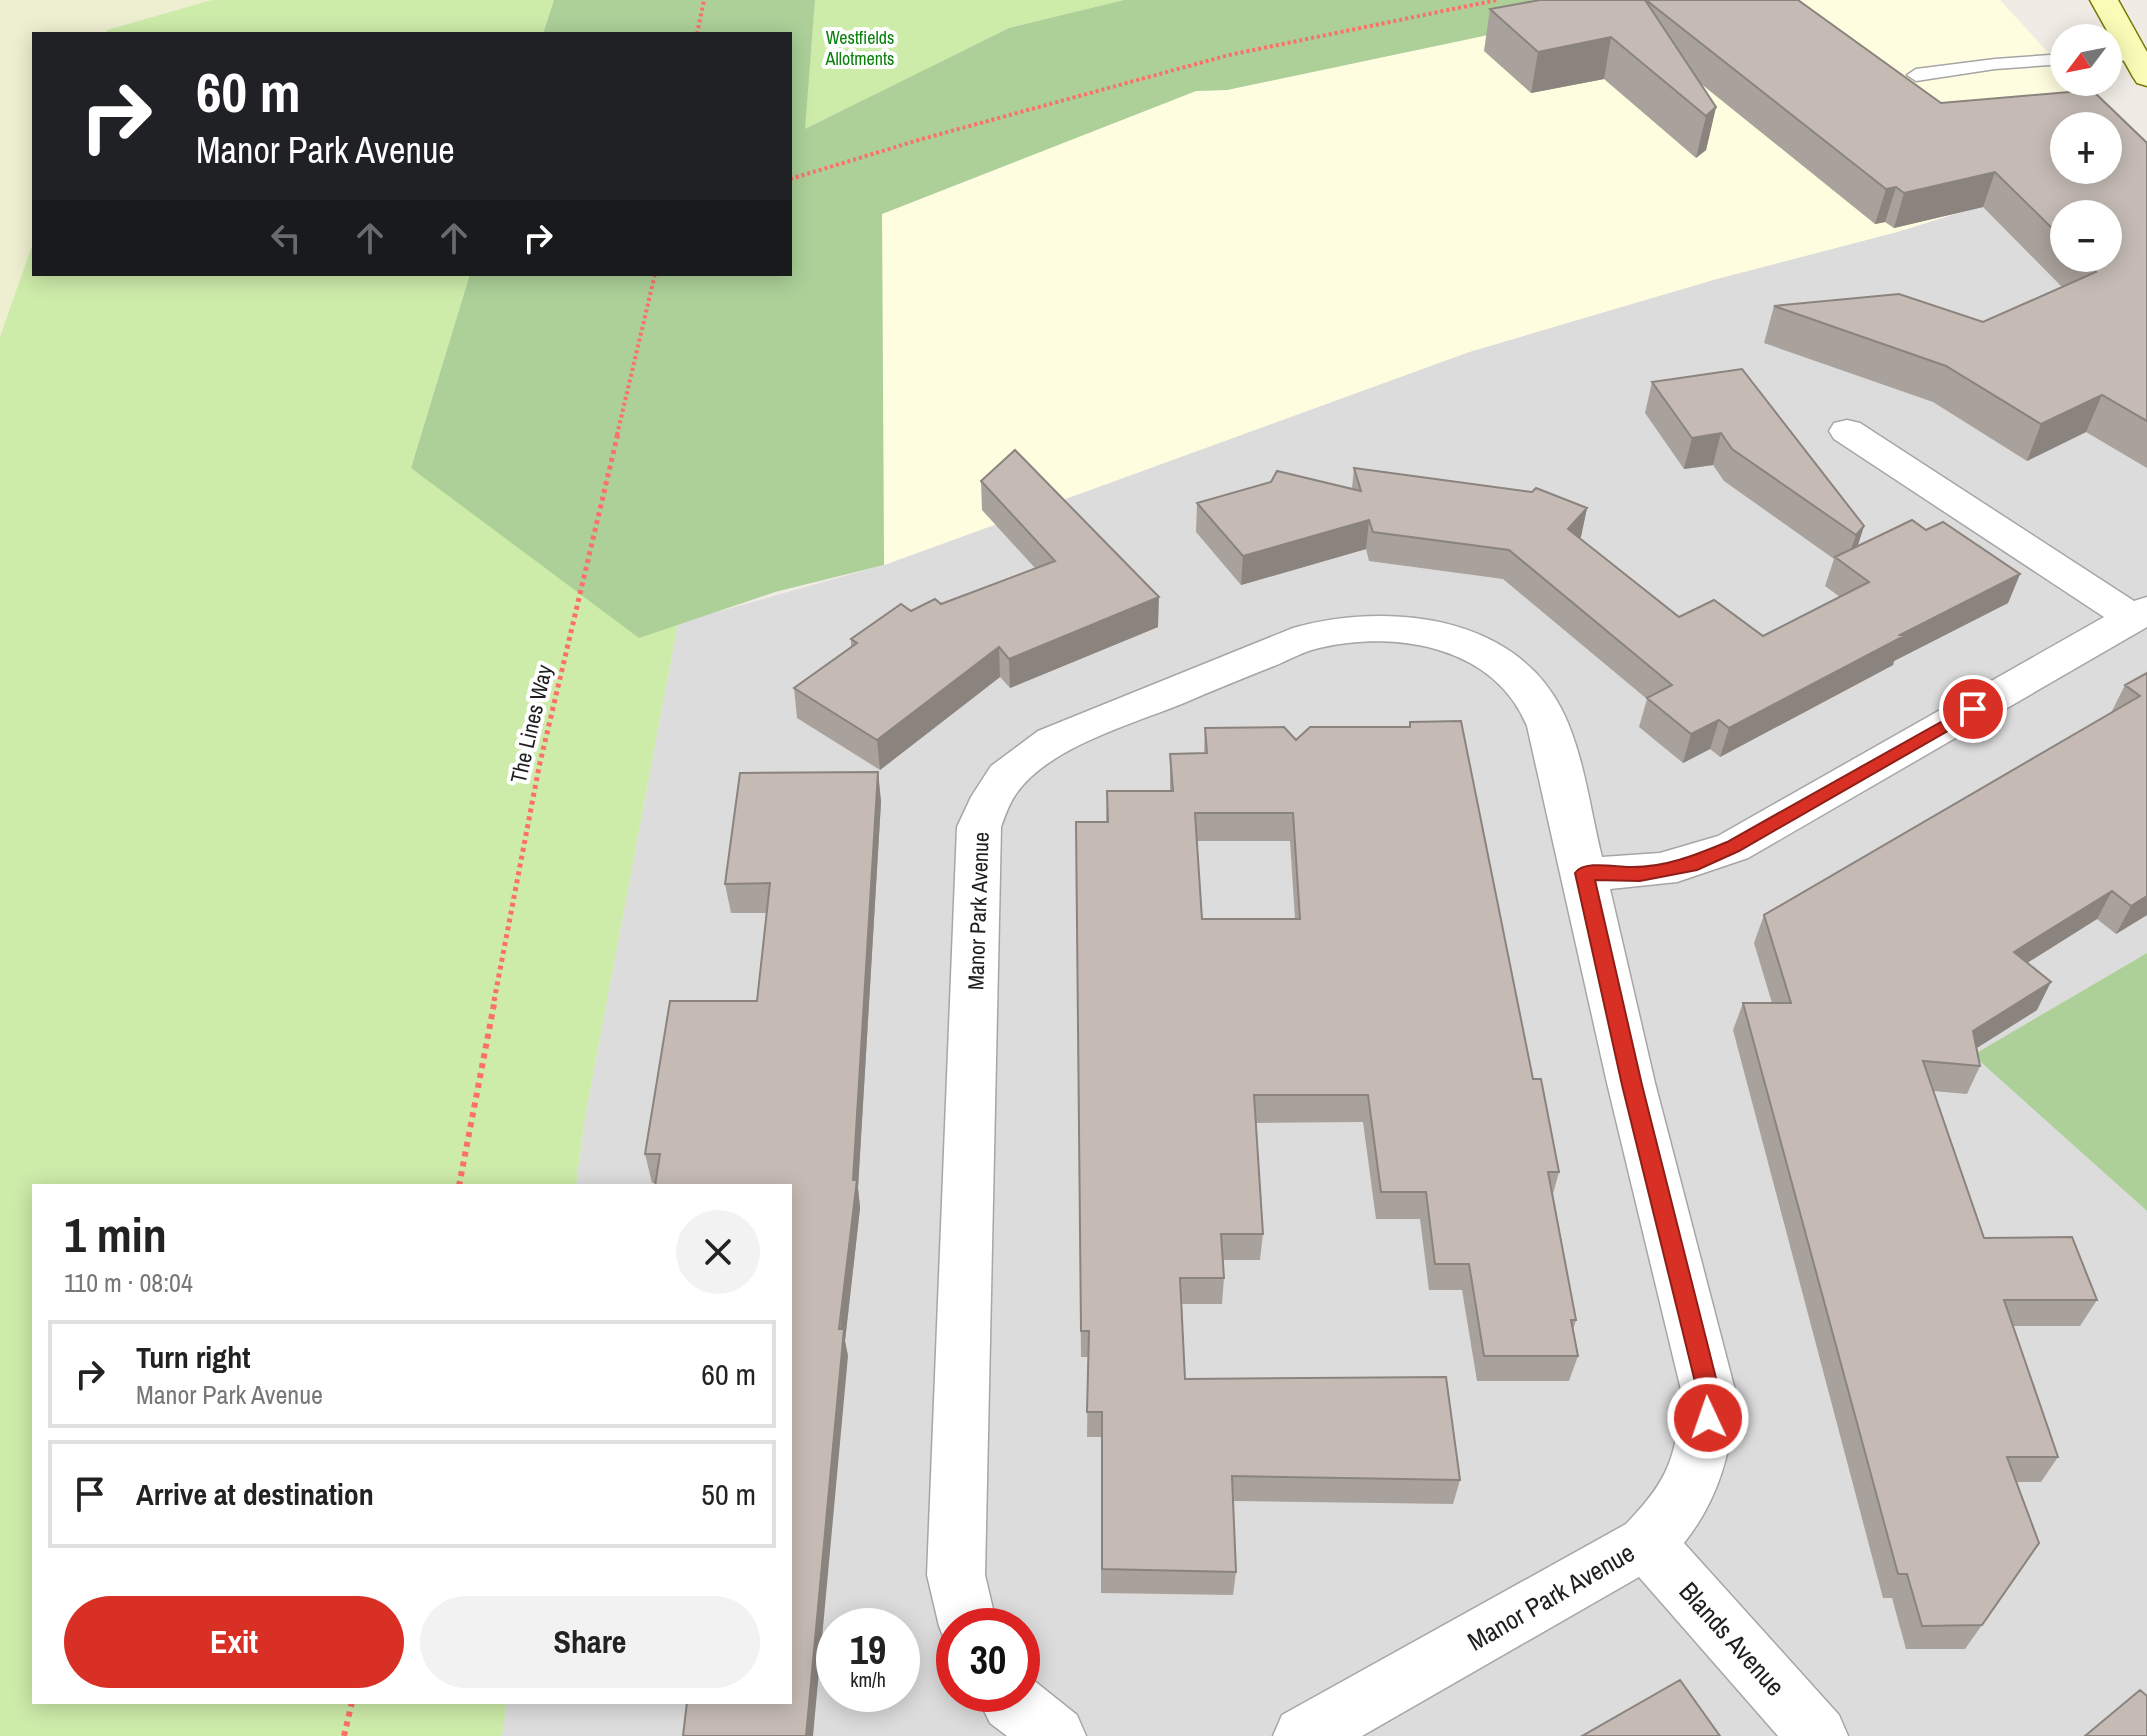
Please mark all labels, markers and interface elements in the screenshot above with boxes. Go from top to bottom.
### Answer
north arrow [2050,24,2122,96]
map controls [2050,24,2122,272]
park label: Westfields Allotments [825,25,894,71]
text: 60 m [196,54,301,129]
icon: right [64,64,168,168]
button: + [2050,112,2122,184]
text: Manor Park Avenue [196,126,455,174]
button: − [2050,200,2122,272]
icon: left [264,216,308,260]
icon: ahead [348,216,392,260]
icon: ahead [432,216,476,260]
icon: right [516,216,560,260]
street label: The Lines Way [503,662,559,786]
pin [1939,675,2007,743]
icon: arrive [1951,687,1995,731]
street label: Manor Park Avenue [960,831,996,991]
text: 1 min [64,1202,167,1267]
button: close [676,1210,760,1294]
text: 110 m · 08:04 [64,1265,193,1300]
text: Turn right [136,1337,250,1377]
icon: right [68,1352,112,1396]
text: 60 m [701,1354,756,1394]
position arrow [1666,1376,1750,1460]
text: Manor Park Avenue [136,1377,323,1412]
icon: arrive [68,1472,112,1516]
text: Arrive at destination [136,1474,374,1514]
text: 50 m [701,1474,756,1514]
street label: Manor Park Avenue [1461,1535,1640,1658]
street label: Blands Avenue [1672,1574,1793,1703]
button: Exit [64,1596,404,1688]
button: Share [420,1596,760,1688]
speed limit sign: 30 [936,1608,1040,1712]
text: 19 [850,1623,886,1676]
text: km/h [850,1666,886,1693]

